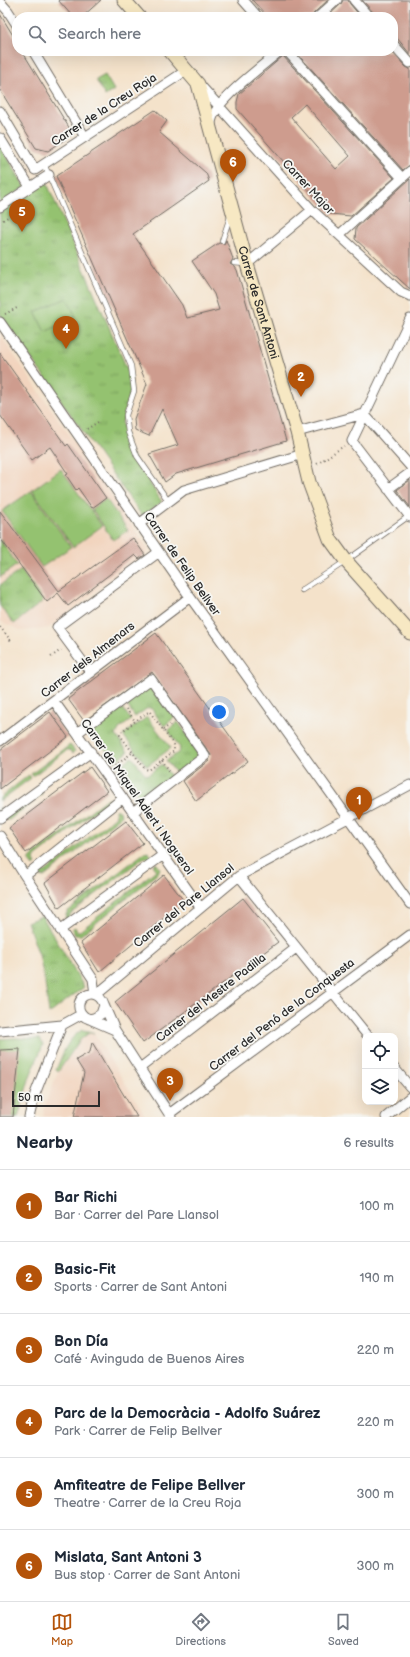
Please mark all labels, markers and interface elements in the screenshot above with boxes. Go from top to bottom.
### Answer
search box [12,12,398,56]
icon: search [26,23,48,45]
text: Search here [58,25,141,44]
street label: Carrer de la Creu Roja [48,70,160,150]
pin: 6 [220,149,246,182]
street label: Carrer Major [279,156,338,218]
pin: 5 [9,199,35,232]
street label: Carrer de Sant Antoni [235,244,282,361]
pin: 4 [53,316,79,349]
pin: 2 [288,364,314,397]
street label: Carrer de Felip Bellver [141,509,224,619]
street label: Carrer dels Almenars [38,619,138,701]
your location [209,702,229,722]
street label: Carrer de Miquel Adlert i Noguerol [77,716,197,878]
pin: 1 [346,787,372,820]
street label: Carrer del Pare Llansol [131,861,237,951]
street label: Carrer del Mestre Padilla [153,950,269,1046]
street label: Carrer del Penó de la Conquesta [206,955,358,1075]
map controls [362,1033,398,1105]
button: locate [362,1033,398,1069]
pin: 3 [157,1068,183,1101]
button: layers [362,1069,398,1105]
scale bar [12,1089,100,1108]
text: 50 m [18,1091,43,1104]
text: Nearby [16,1133,73,1153]
text: 6 results [344,1135,394,1151]
text: Bar Richi [54,1188,117,1207]
text: 1 [26,1198,32,1214]
text: 100 m [359,1198,394,1214]
text: Bar · Carrer del Pare Llansol [54,1207,219,1223]
text: Basic-Fit [54,1260,116,1279]
text: 2 [25,1270,33,1286]
text: 190 m [360,1270,394,1286]
text: Sports · Carrer de Sant Antoni [54,1279,227,1295]
text: Bon Día [54,1332,108,1351]
text: 3 [25,1342,33,1358]
text: 220 m [357,1342,394,1358]
text: Café · Avinguda de Buenos Aires [54,1351,244,1367]
text: Parc de la Democràcia - Adolfo Suárez [54,1404,320,1423]
text: 4 [25,1414,33,1430]
text: 220 m [357,1414,394,1430]
text: Park · Carrer de Felip Bellver [54,1423,222,1439]
text: Amfiteatre de Felipe Bellver [54,1476,245,1495]
text: 5 [25,1486,33,1502]
text: 300 m [356,1486,394,1502]
text: Theatre · Carrer de la Creu Roja [54,1495,241,1511]
text: Mislata, Sant Antoni 3 [54,1548,202,1567]
text: 6 [25,1558,33,1574]
text: 300 m [356,1558,394,1574]
text: Bus stop · Carrer de Sant Antoni [54,1567,240,1583]
tab: Map [51,1611,73,1648]
tab: Directions [175,1611,226,1648]
tab: Saved [328,1611,359,1648]

